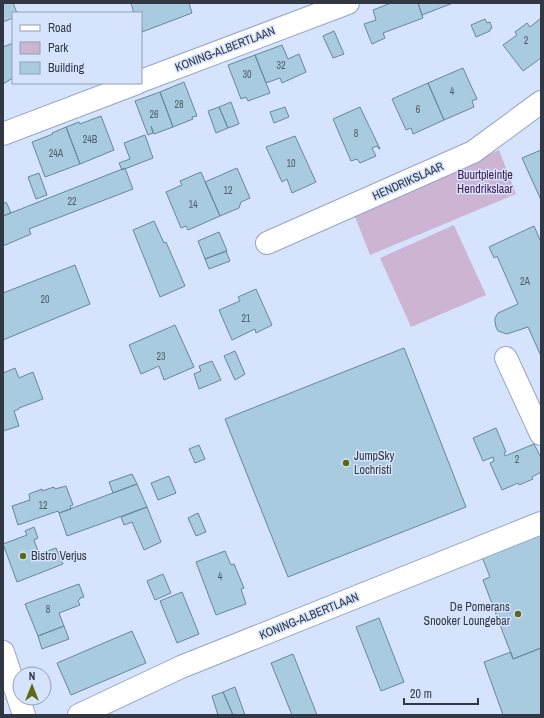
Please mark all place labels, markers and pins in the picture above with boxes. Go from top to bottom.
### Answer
place label: JumpSky Lochristi [354,448,395,478]
marker: JumpSky Lochristi [341,458,351,468]
place label: Bistro Verjus [31,548,87,564]
marker: Bistro Verjus [18,551,28,561]
place label: De Pomerans Snooker Loungebar [424,599,511,629]
marker: De Pomerans Snooker Loungebar [513,609,523,619]

